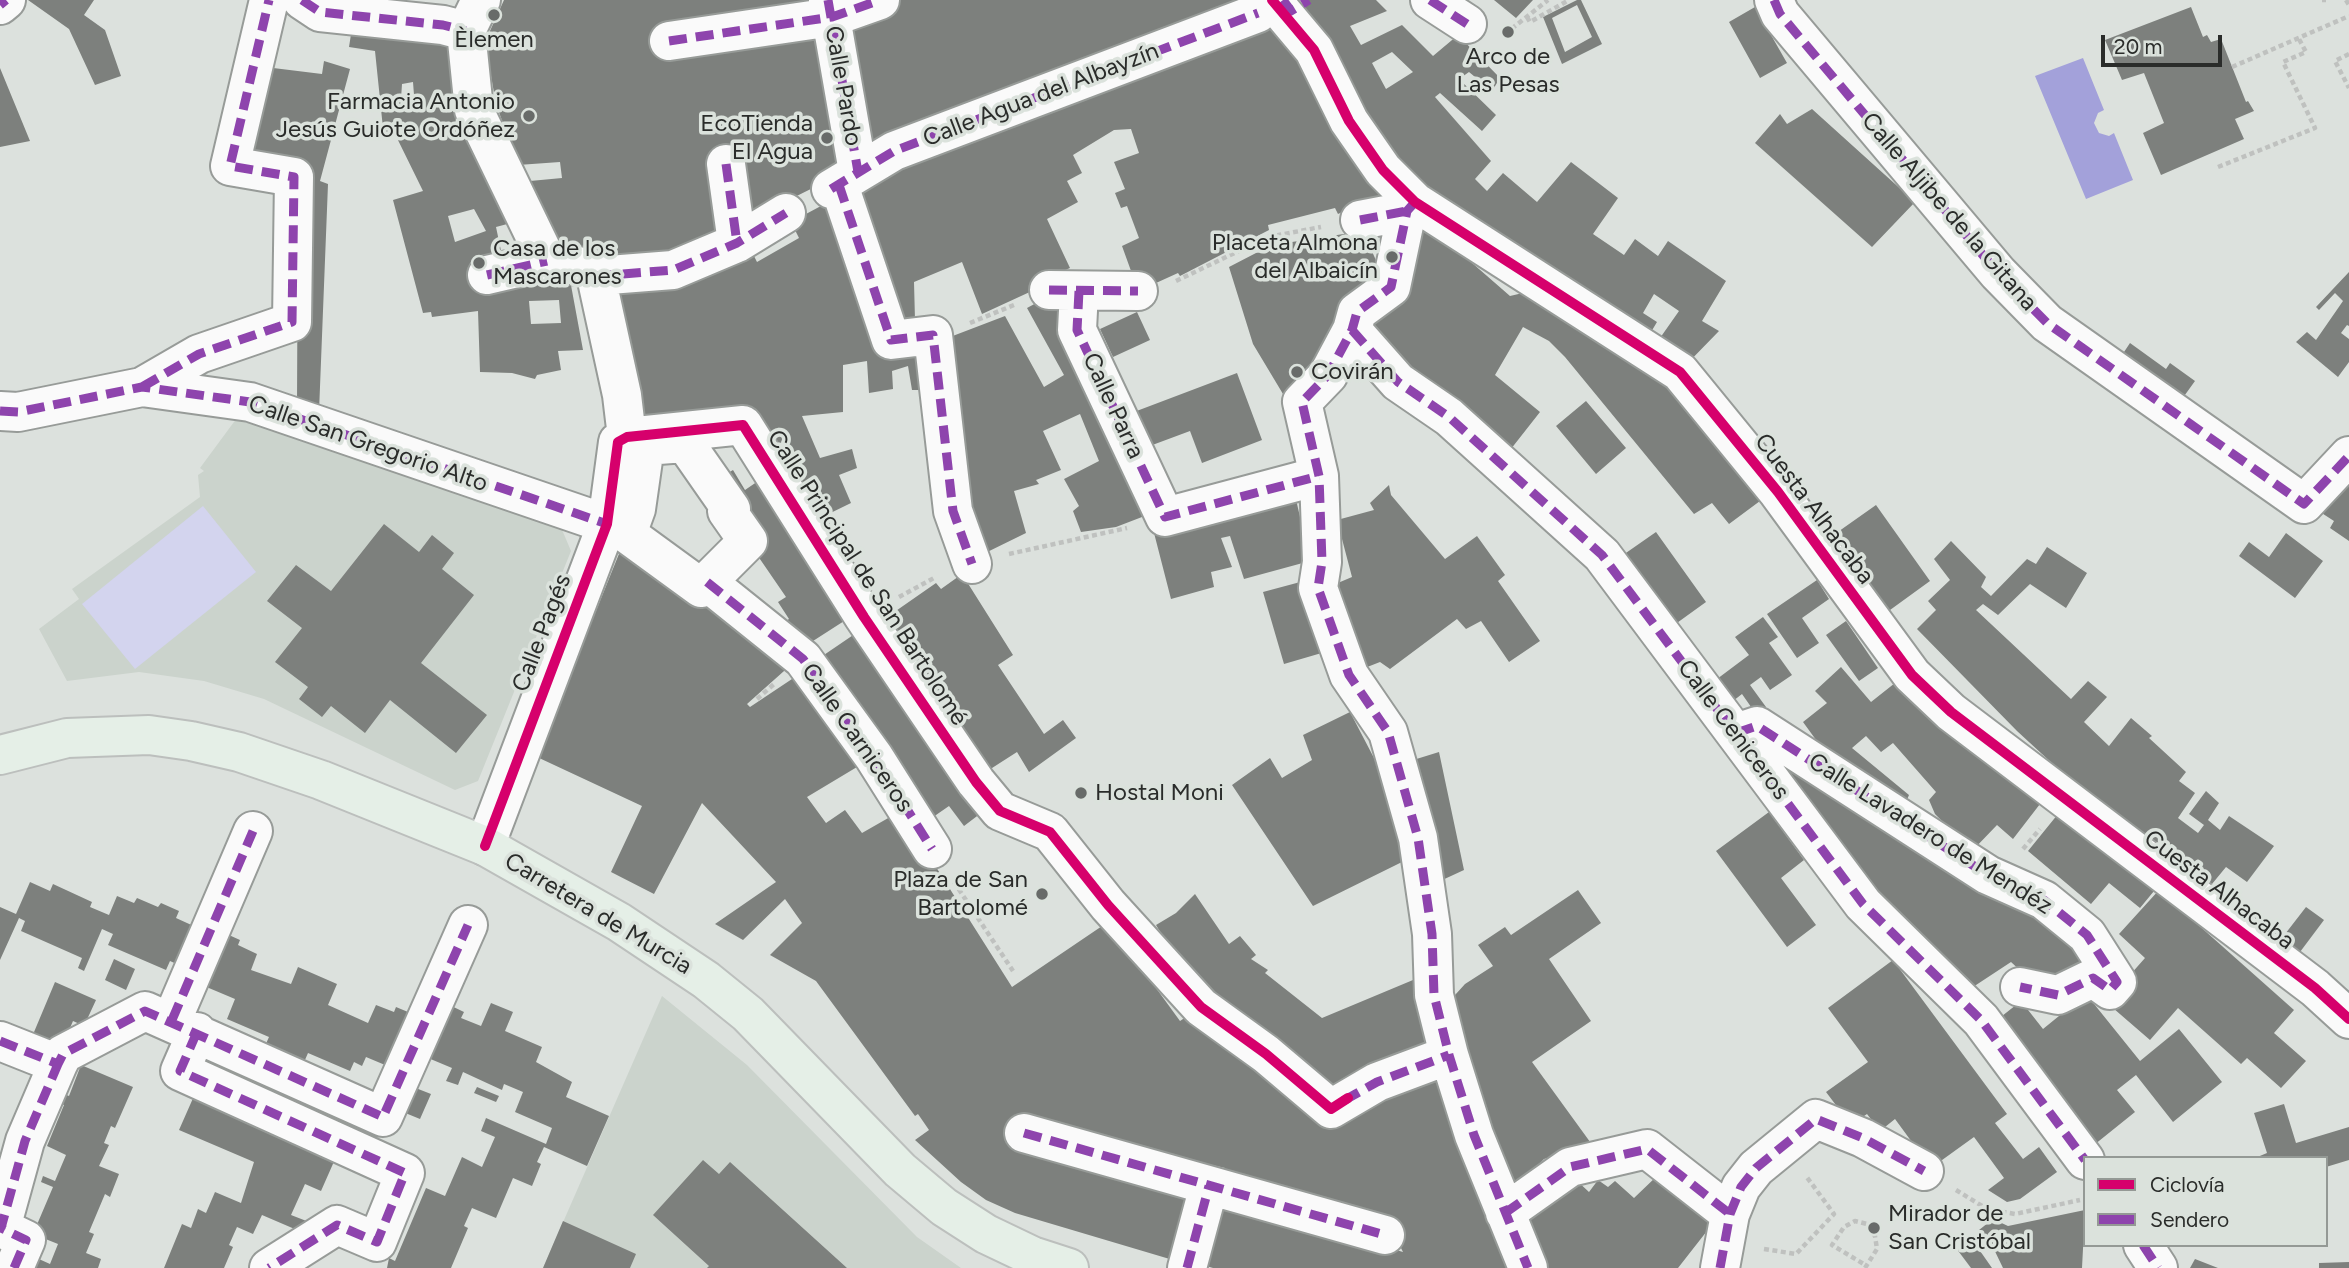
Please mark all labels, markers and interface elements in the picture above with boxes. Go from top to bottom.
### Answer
marker: Èlemen [486,7,502,23]
scale bar [2104,21,2225,65]
street label: Calle Pardo [818,24,868,148]
marker: Arco de Las Pesas [1500,24,1516,40]
place label: Èlemen [454,26,534,54]
text: 20 m [2114,34,2162,59]
street label: Calle Agua del Albayzín [919,37,1163,153]
place label: Arco de Las Pesas [1456,43,1560,99]
place label: Farmacia Antonio Jesús Guiote Ordóñez [276,88,515,144]
street label: Calle Aljibe de la Gitana [1855,107,2043,317]
marker: Farmacia Antonio Jesús Guiote Ordóñez [521,108,537,124]
place label: EcoTienda El Agua [700,110,813,166]
marker: EcoTienda El Agua [819,130,835,146]
place label: Placeta Almona del Albaicín [1212,229,1378,285]
place label: Casa de los Mascarones [493,235,622,291]
marker: Placeta Almona del Albaicín [1384,249,1400,265]
marker: Casa de los Mascarones [471,255,487,271]
street label: Calle Parra [1076,348,1150,464]
place label: Covirán [1311,358,1394,386]
marker: Covirán [1289,364,1305,380]
street label: Calle San Gregorio Alto [245,390,491,498]
street label: Calle Principal de San Bartolomé [761,425,973,731]
street label: Cuesta Alhacaba [1748,428,1880,590]
street label: Calle Pagés [506,570,578,696]
street label: Calle Ceniceros [1671,654,1795,806]
street label: Calle Carniceros [795,658,919,818]
street label: Calle Lavadero de Mendéz [1803,747,2057,921]
place label: Hostal Moni [1095,779,1224,807]
marker: Hostal Moni [1073,785,1089,801]
street label: Cuesta Alhacaba [2138,824,2300,956]
street label: Carretera de Murcia [499,847,697,981]
place label: Plaza de San Bartolomé [893,866,1028,922]
marker: Plaza de San Bartolomé [1034,886,1050,902]
legend [2083,1156,2328,1247]
text: Ciclovía [2150,1172,2224,1197]
place label: Mirador de San Cristóbal [1888,1200,2031,1256]
text: Sendero [2150,1207,2229,1232]
marker: Mirador de San Cristóbal [1866,1220,1882,1236]

